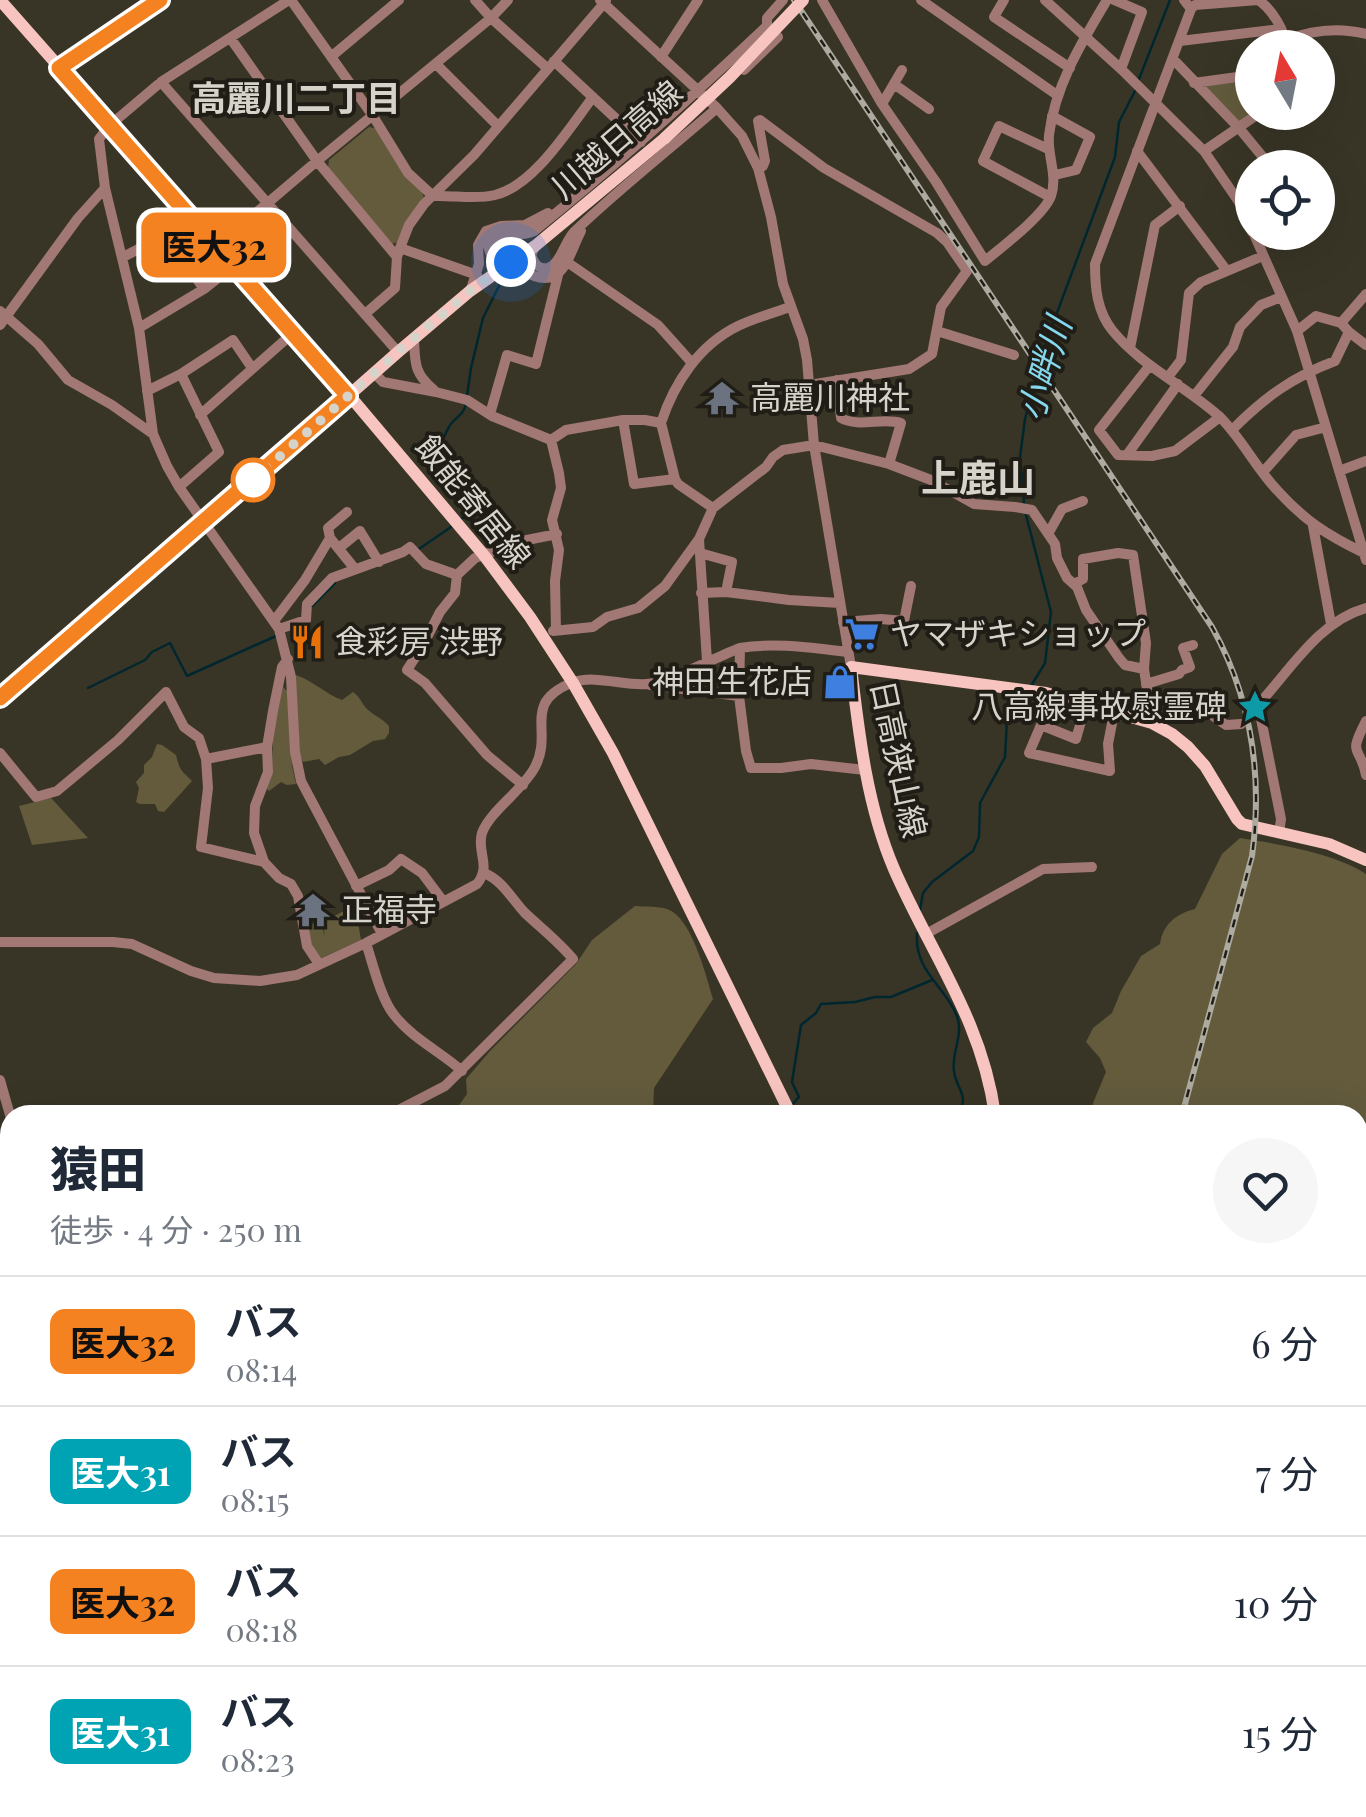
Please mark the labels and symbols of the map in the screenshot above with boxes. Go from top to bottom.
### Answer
north arrow [1235,30,1335,130]
street label: 川越日高線 [541,69,690,207]
district label: 高麗川二丁目 [191,73,401,120]
line badge: 医大32 [144,212,284,278]
your location [486,237,536,287]
water label: 小畔川 [1005,307,1082,425]
place label: 高麗川神社 [750,374,910,417]
temple icon: 高麗川神社 [703,379,741,417]
street label: 飯能寄居線 [408,425,542,576]
district label: 上鹿山 [921,451,1035,502]
unlabelled marker [232,459,274,501]
place label: ヤマザキショップ [890,610,1146,653]
supermarket icon: ヤマザキショップ [843,615,881,653]
place label: 食彩房 渋野 [335,618,503,661]
restaurant icon: 食彩房 渋野 [288,623,326,661]
place label: 神田生花店 [652,658,812,701]
shop icon: 神田生花店 [821,663,859,701]
street label: 日高狭山線 [863,676,938,841]
place label: 八高線事故慰霊碑 [971,683,1227,726]
place icon: 八高線事故慰霊碑 [1236,688,1274,726]
place label: 正福寺 [341,886,437,929]
temple icon: 正福寺 [294,891,332,929]

